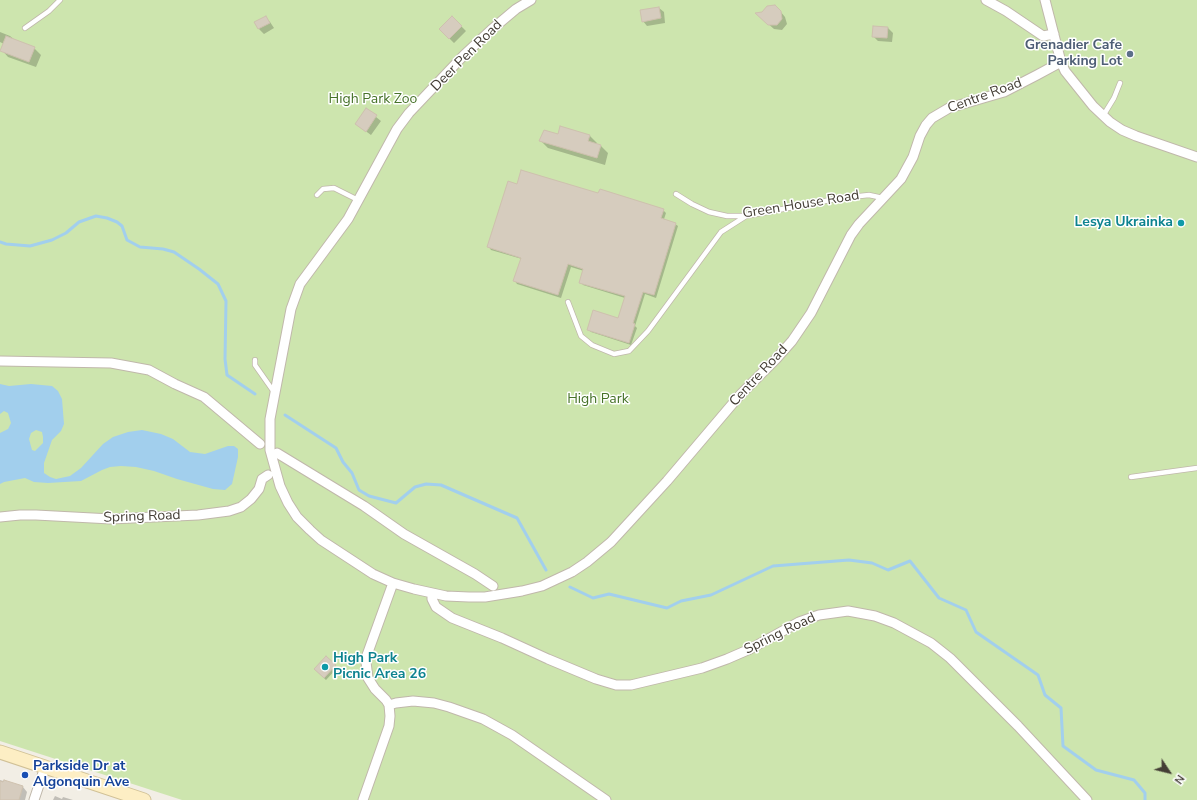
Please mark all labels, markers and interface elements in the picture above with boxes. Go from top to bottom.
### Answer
street label: Deer Pen Road [428,17,506,95]
place label: Grenadier Cafe Parking Lot [1025,38,1122,70]
marker: Grenadier Cafe Parking Lot [1125,49,1135,59]
street label: Centre Road [946,75,1024,117]
park label: High Park Zoo [329,92,417,108]
street label: Green House Road [741,187,861,223]
place label: Lesya Ukrainka [1074,215,1173,231]
marker: Lesya Ukrainka [1176,218,1186,228]
street label: Centre Road [726,342,792,410]
park label: High Park [567,392,629,408]
street label: Spring Road [103,507,181,527]
street label: Spring Road [742,609,818,659]
place label: High Park Picnic Area 26 [333,651,426,684]
marker: High Park Picnic Area 26 [320,662,330,672]
north arrow [1149,752,1189,792]
place label: Parkside Dr at Algonquin Ave [33,759,129,792]
marker: Parkside Dr at Algonquin Ave [20,770,30,780]
text: N [1171,771,1188,787]

